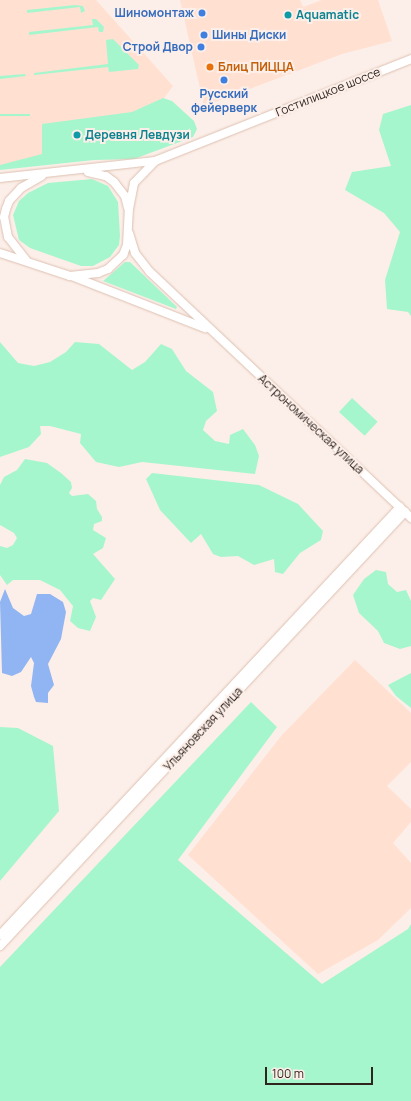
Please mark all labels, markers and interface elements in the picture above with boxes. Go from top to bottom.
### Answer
place label: Шиномонтаж [115,6,194,20]
marker: Шиномонтаж [197,8,207,18]
place label: Aquamatic [296,8,359,22]
marker: Aquamatic [283,10,293,20]
place label: Шины Диски [212,28,286,42]
marker: Шины Диски [199,30,209,40]
place label: Строй Двор [123,40,193,54]
marker: Строй Двор [196,42,206,52]
place label: Блиц ПИЦЦА [218,60,294,74]
marker: Блиц ПИЦЦА [205,62,215,72]
street label: Гостилицкое шоссе [274,64,382,120]
marker: Русский фейерверк [219,75,229,85]
place label: Русский фейерверк [191,87,257,115]
place label: Деревня Левдузи [85,128,190,142]
marker: Деревня Левдузи [72,130,82,140]
street label: Астрономическая улица [255,371,367,477]
street label: Ульяновская улица [160,684,246,774]
scale bar [267,1059,375,1085]
text: 100 m [272,1065,304,1082]

